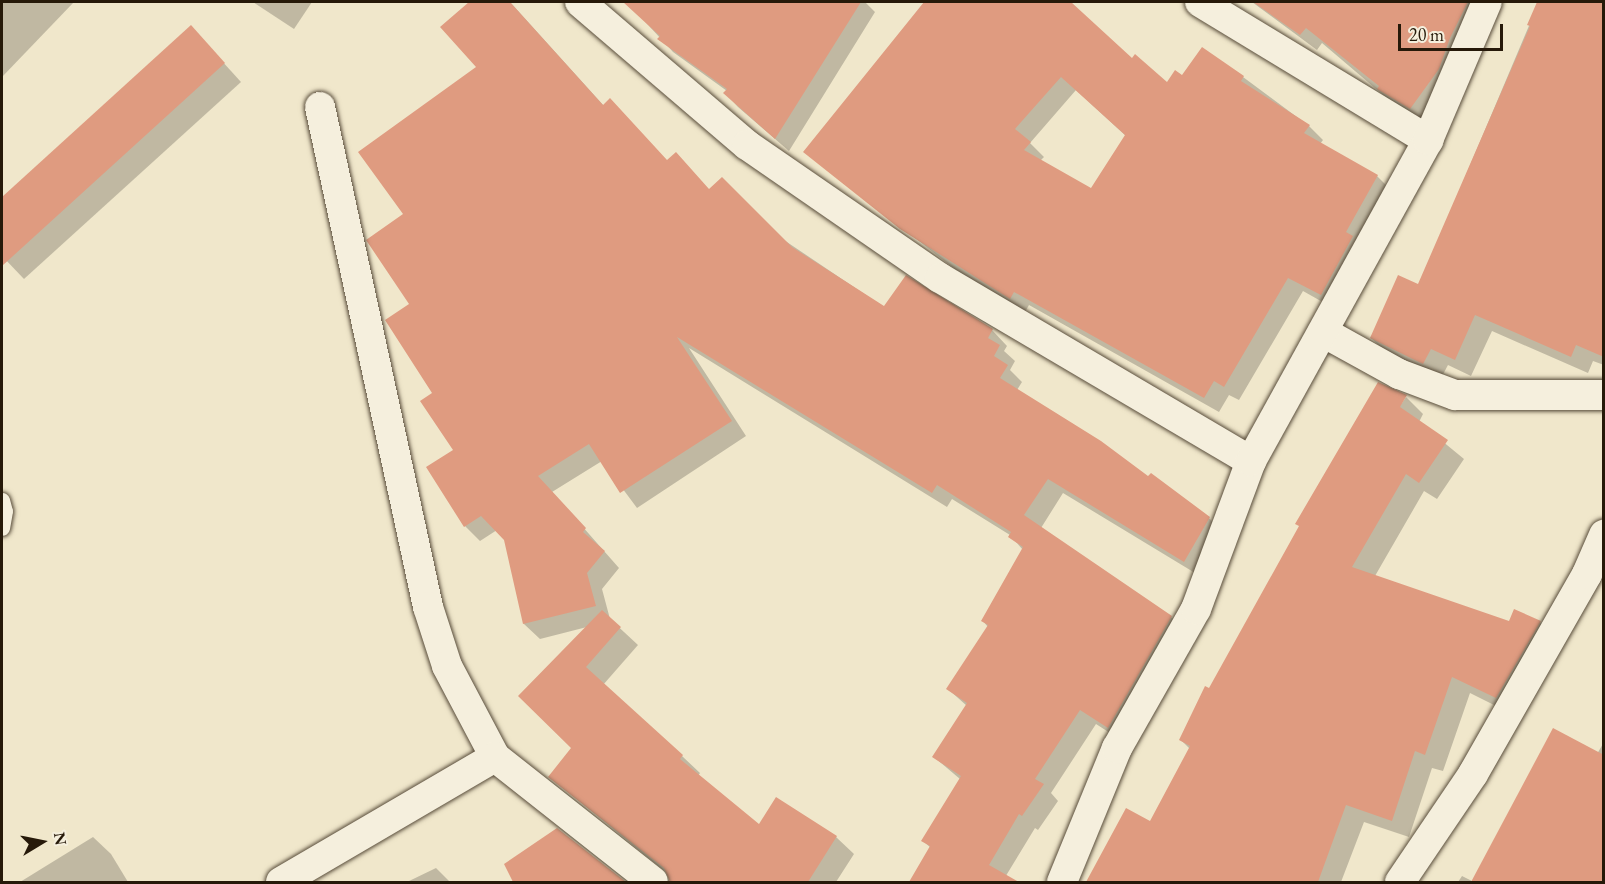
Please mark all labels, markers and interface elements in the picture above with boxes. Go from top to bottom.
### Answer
scale bar [1401,12,1506,50]
text: 20 m [1409,23,1444,46]
north arrow [12,812,72,872]
text: N [49,831,72,847]

